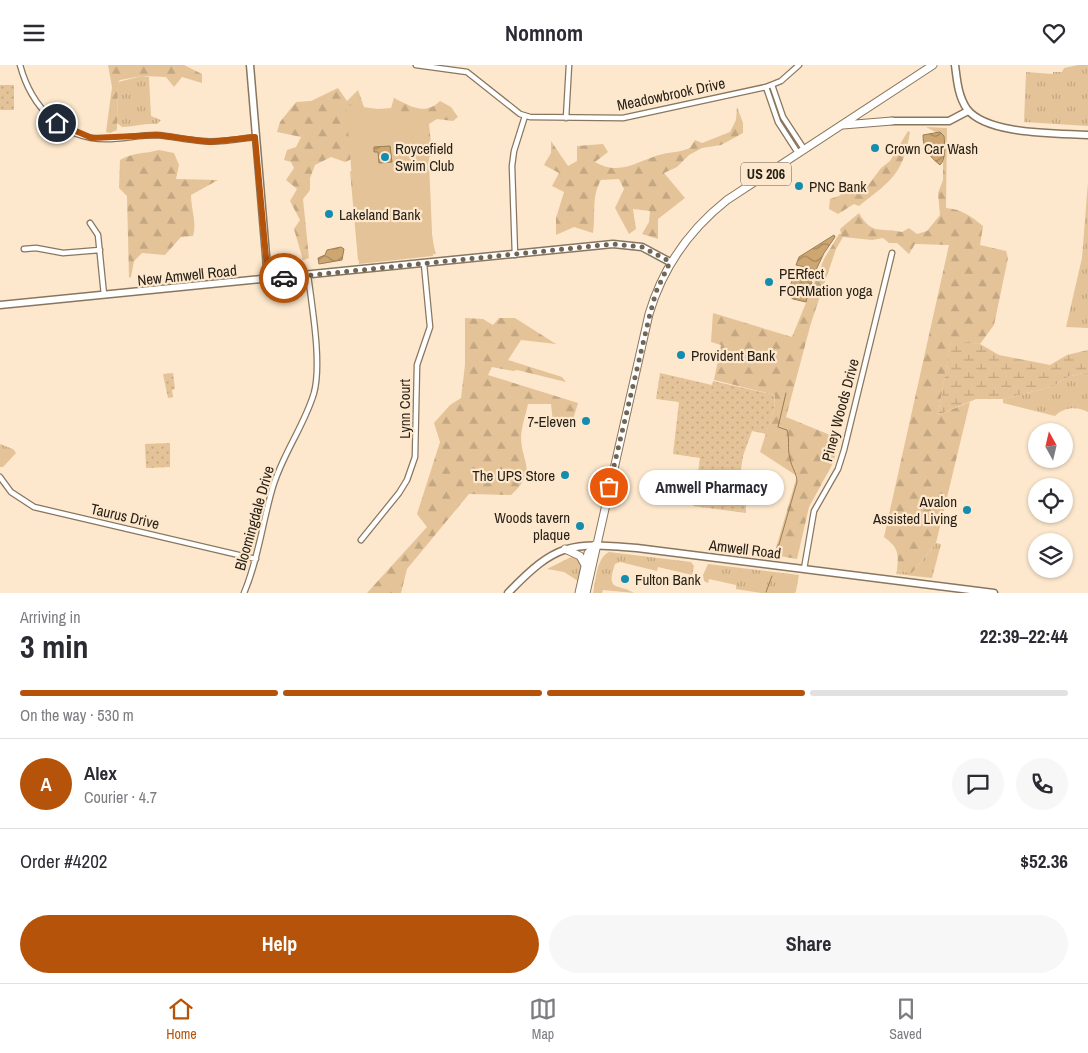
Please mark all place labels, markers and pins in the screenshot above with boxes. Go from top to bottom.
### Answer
pin [36,102,78,144]
place label: Roycefield Swim Club [395,138,455,176]
place label: Crown Car Wash [885,138,978,159]
marker: Crown Car Wash [869,142,881,154]
marker: Roycefield Swim Club [379,151,391,163]
place label: PNC Bank [809,176,867,197]
marker: PNC Bank [793,180,805,192]
place label: Lakeland Bank [339,204,421,225]
marker: Lakeland Bank [323,208,335,220]
place label: PERfect FORMation yoga [779,263,873,301]
marker: PERfect FORMation yoga [763,276,775,288]
place label: Provident Bank [691,345,776,366]
marker: Provident Bank [675,349,687,361]
place label: 7-Eleven [527,411,576,432]
marker: 7-Eleven [580,415,592,427]
place label: The UPS Store [472,465,555,486]
pin [588,466,630,508]
marker: The UPS Store [559,469,571,481]
callout: Amwell Pharmacy [639,469,784,505]
place label: Avalon Assisted Living [872,491,957,529]
marker: Avalon Assisted Living [961,504,973,516]
place label: Woods tavern plaque [494,507,570,545]
marker: Woods tavern plaque [574,520,586,532]
place label: Fulton Bank [635,569,701,590]
marker: Fulton Bank [619,573,631,585]

